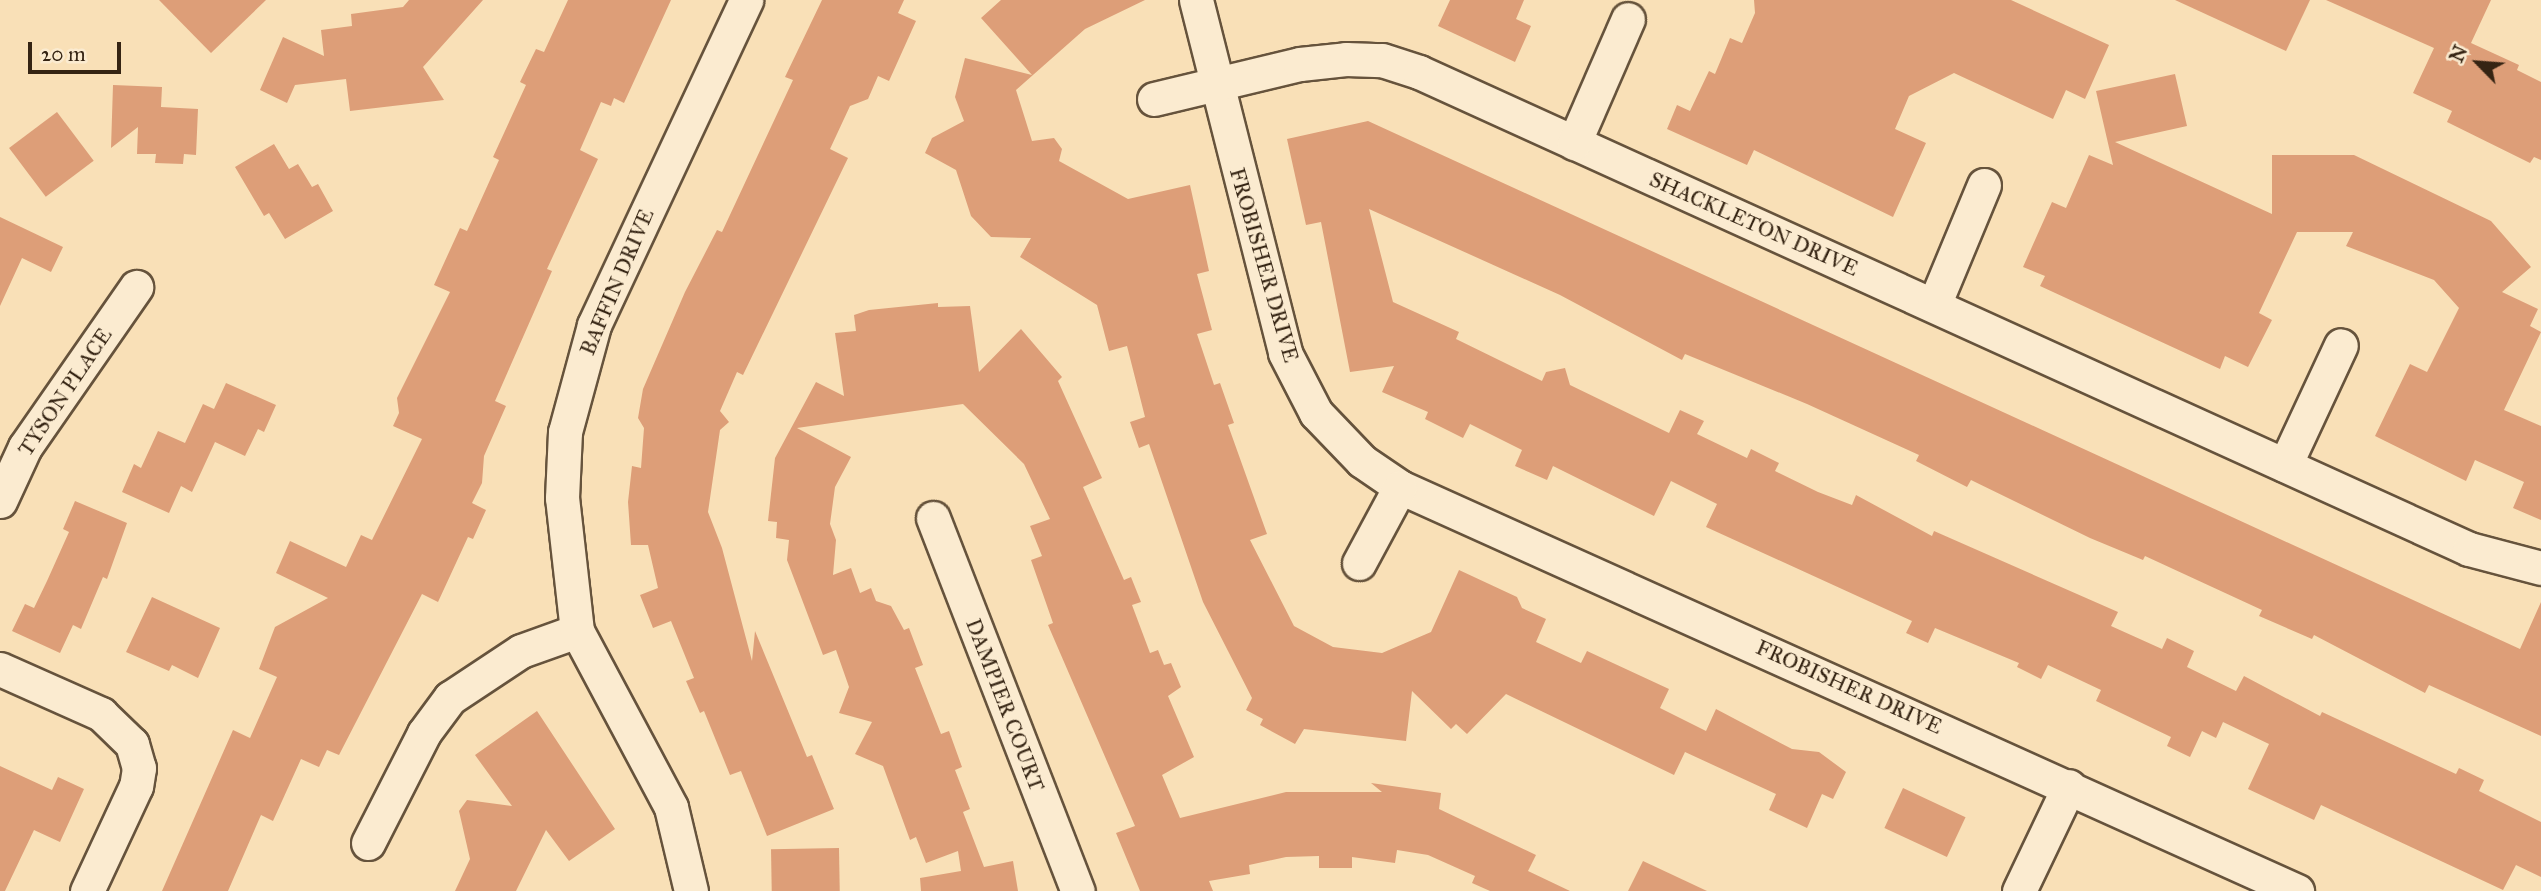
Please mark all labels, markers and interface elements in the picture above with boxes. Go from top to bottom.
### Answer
scale bar [32,28,124,72]
north arrow [2443,28,2513,98]
text: 20 m [41,41,86,67]
text: N [2445,42,2472,66]
street label: FROBISHER DRIVE [1224,165,1304,365]
street label: SHACKLETON DRIVE [1646,167,1862,281]
street label: BAFFIN DRIVE [575,205,659,359]
street label: TYSON PLACE [13,323,117,461]
street label: DAMPIER COURT [960,615,1050,795]
street label: FROBISHER DRIVE [1752,635,1946,739]

